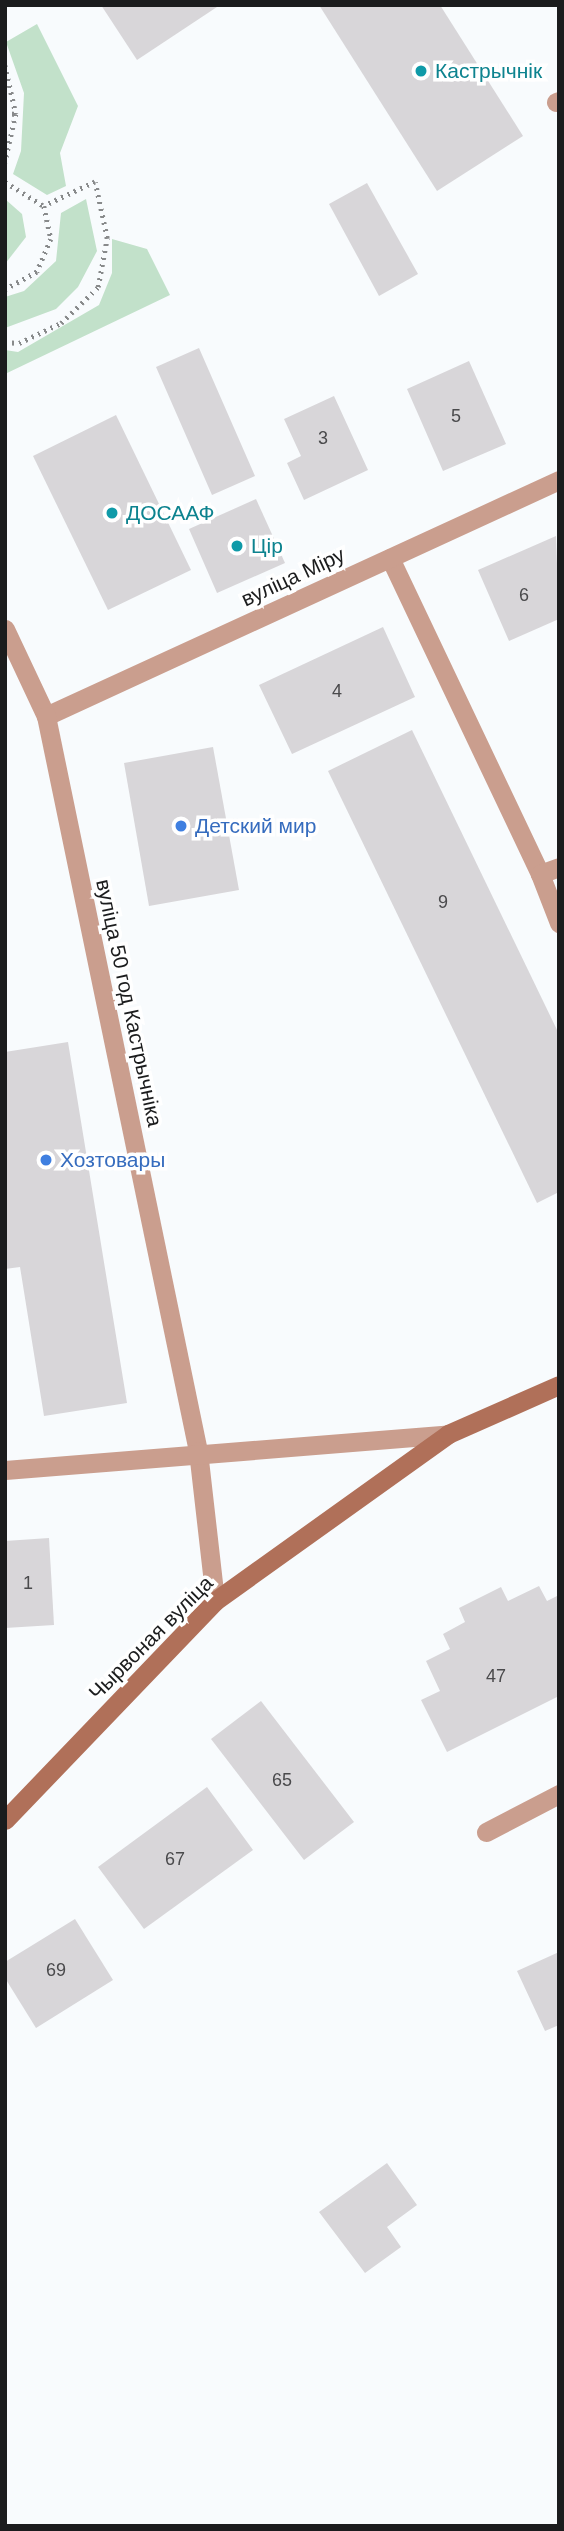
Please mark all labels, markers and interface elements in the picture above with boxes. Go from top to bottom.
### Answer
place label: Кастрычнік [435,58,542,84]
marker: Кастрычнік [413,63,429,79]
house number: 5 [451,405,461,427]
house number: 3 [318,427,328,449]
place label: ДОСААФ [126,500,215,526]
marker: ДОСААФ [104,505,120,521]
place label: Цір [251,533,283,559]
marker: Цір [229,538,245,554]
street label: вуліца Міру [237,542,349,612]
house number: 6 [519,584,529,606]
house number: 4 [332,680,342,702]
place label: Детский мир [195,813,316,839]
marker: Детский мир [173,818,189,834]
street label: вуліца 50 год Кастрычніка [90,877,168,1129]
house number: 9 [438,891,448,913]
place label: Хозтовары [60,1147,165,1173]
marker: Хозтовары [38,1152,54,1168]
street label: Чырвоная вуліца [84,1571,218,1705]
house number: 1 [23,1572,33,1594]
house number: 47 [486,1665,506,1687]
house number: 65 [272,1769,292,1791]
house number: 67 [165,1848,185,1870]
house number: 69 [46,1959,66,1981]

